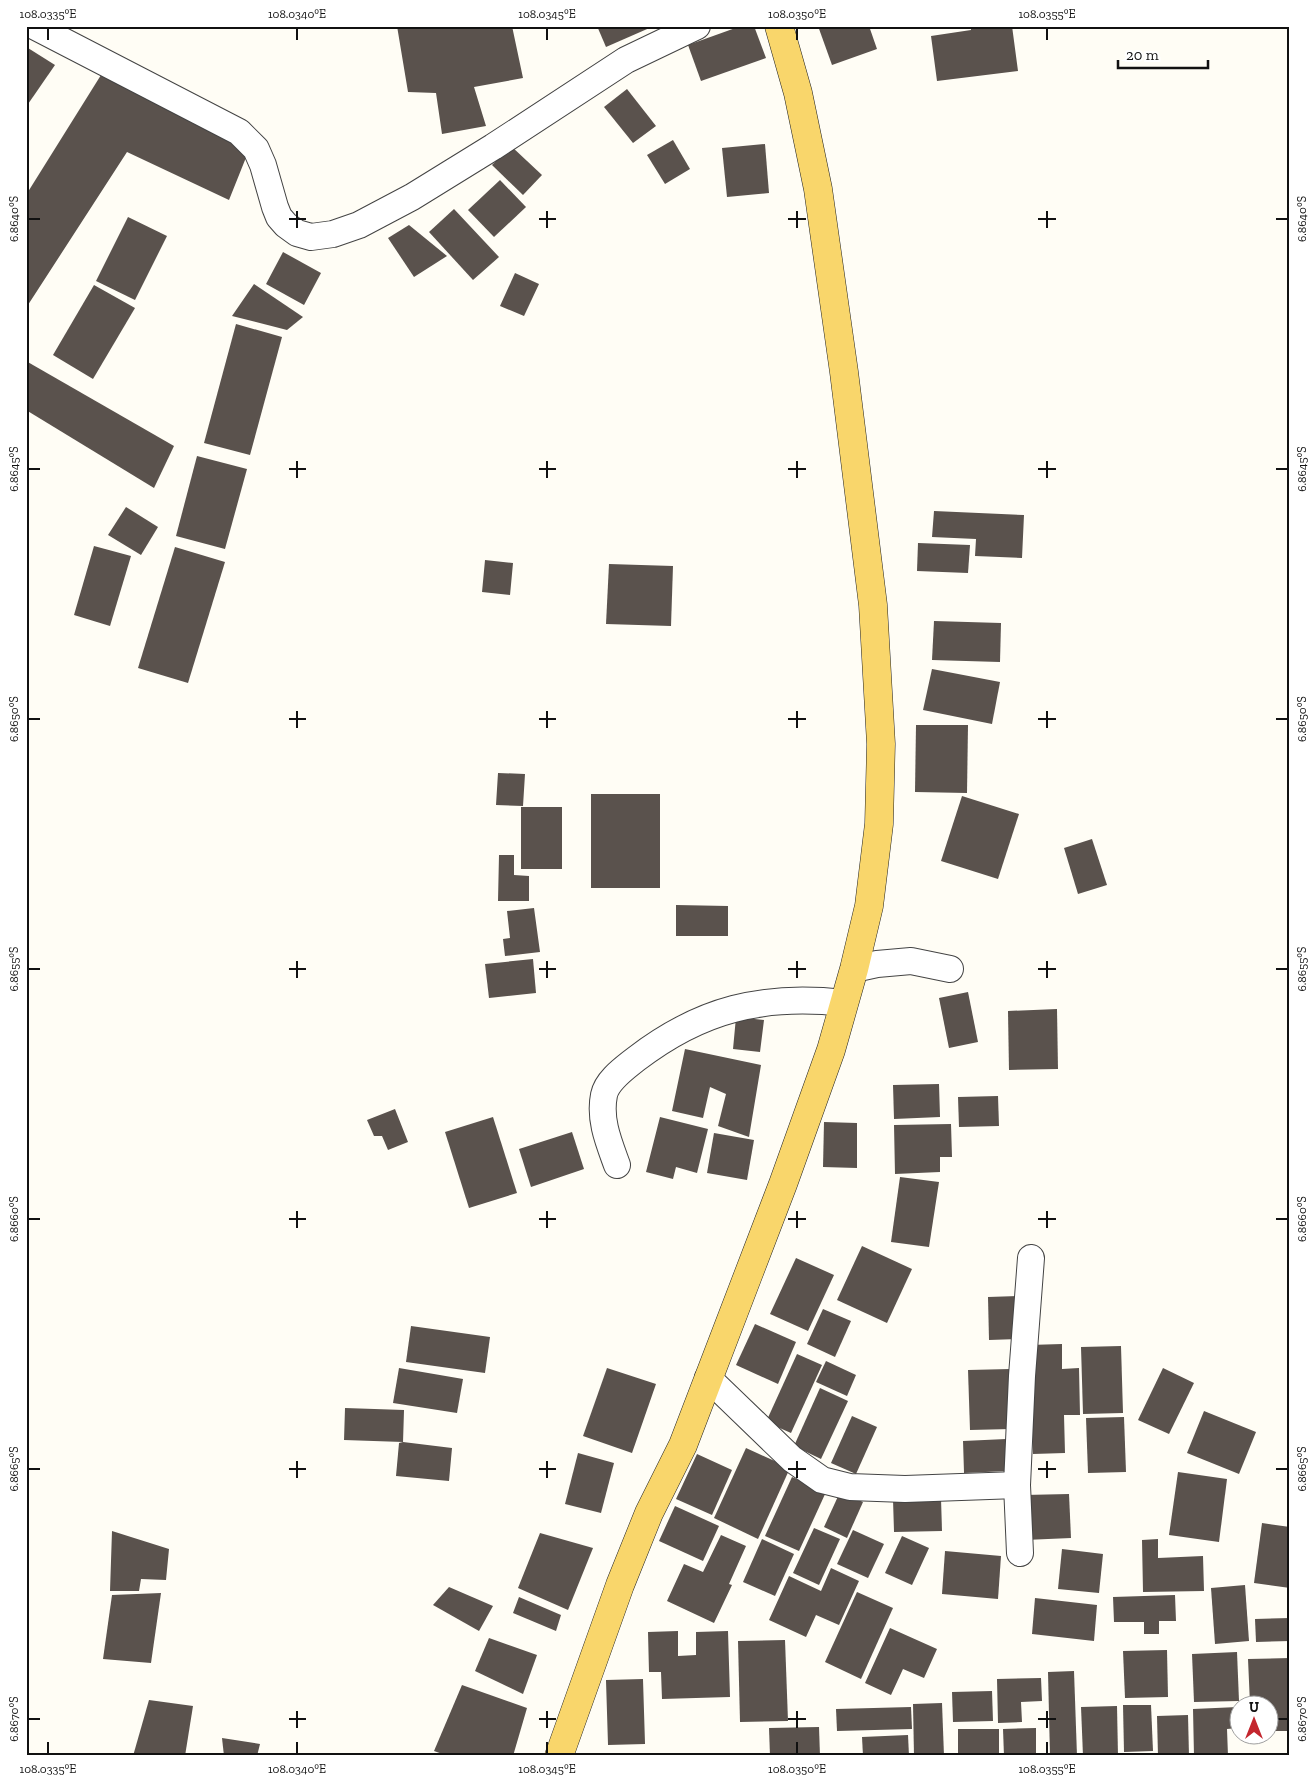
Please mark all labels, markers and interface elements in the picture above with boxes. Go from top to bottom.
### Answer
text: 108.0335°E [20,7,76,21]
text: 108.0340°E [268,7,326,21]
text: 108.0345°E [518,7,576,21]
text: 108.0350°E [768,7,826,21]
text: 108.0355°E [1018,7,1076,21]
scale bar [1118,38,1208,70]
text: 20 m [1126,46,1159,64]
text: 6.8640°S [7,196,21,242]
text: 6.8640°S [1295,196,1309,242]
text: 6.8645°S [7,446,21,492]
text: 6.8645°S [1295,446,1309,492]
text: 6.8650°S [7,696,21,742]
text: 6.8650°S [1295,696,1309,742]
text: 6.8655°S [7,946,21,992]
text: 6.8655°S [1295,946,1309,992]
text: 6.8660°S [7,1196,21,1242]
text: 6.8660°S [1295,1196,1309,1242]
text: 6.8665°S [7,1446,21,1492]
text: 6.8665°S [1295,1446,1309,1492]
north arrow [1228,1694,1278,1744]
text: 6.8670°S [7,1696,21,1742]
text: 6.8670°S [1295,1696,1309,1742]
text: U [1249,1699,1259,1716]
text: 108.0335°E [20,1762,76,1776]
text: 108.0340°E [268,1762,326,1776]
text: 108.0345°E [518,1762,576,1776]
text: 108.0350°E [768,1762,826,1776]
text: 108.0355°E [1018,1762,1076,1776]

